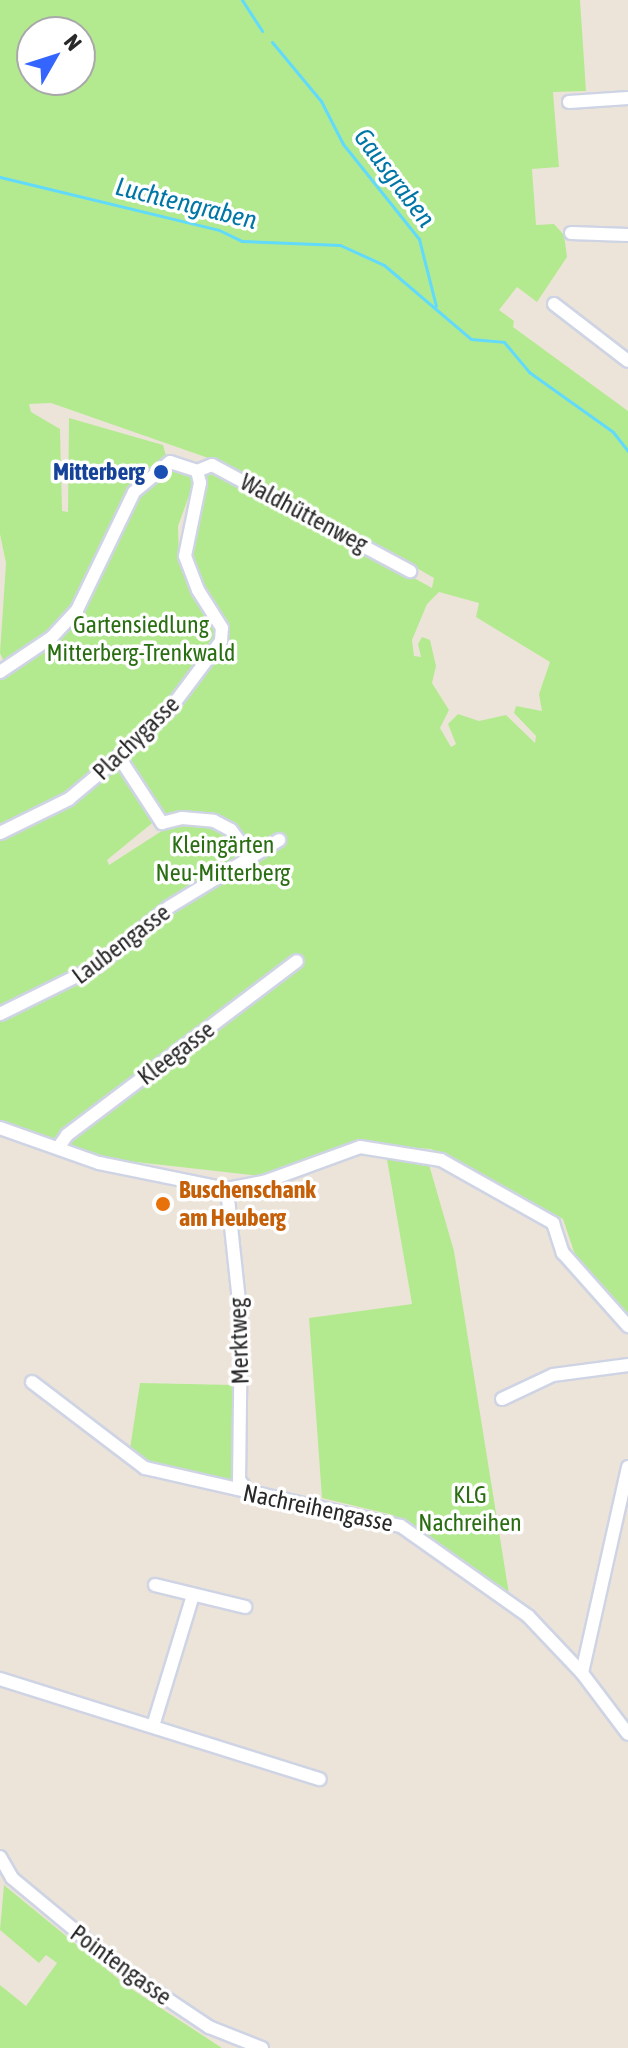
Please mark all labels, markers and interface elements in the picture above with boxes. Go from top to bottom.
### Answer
north arrow [16,16,96,96]
text: N [59,29,87,55]
water label: Gausgraben [347,122,441,234]
water label: Luchtengraben [112,171,260,237]
place label: Mitterberg [53,458,145,486]
marker: Mitterberg [152,463,170,481]
street label: Waldhüttenweg [235,467,373,559]
park label: Gartensiedlung Mitterberg-Trenkwald [47,611,235,667]
street label: Plachygasse [87,690,185,786]
park label: Kleingärten Neu-Mitterberg [156,831,290,887]
street label: Laubengasse [66,898,176,990]
street label: Kleegasse [132,1015,220,1091]
place label: Buschenschank am Heuberg [179,1176,316,1232]
marker: Buschenschank am Heuberg [154,1195,172,1213]
street label: Merktweg [223,1297,255,1385]
street label: Nachreihengasse [240,1478,396,1538]
park label: KLG Nachreihen [418,1481,522,1537]
street label: Pointengasse [65,1919,177,2011]

